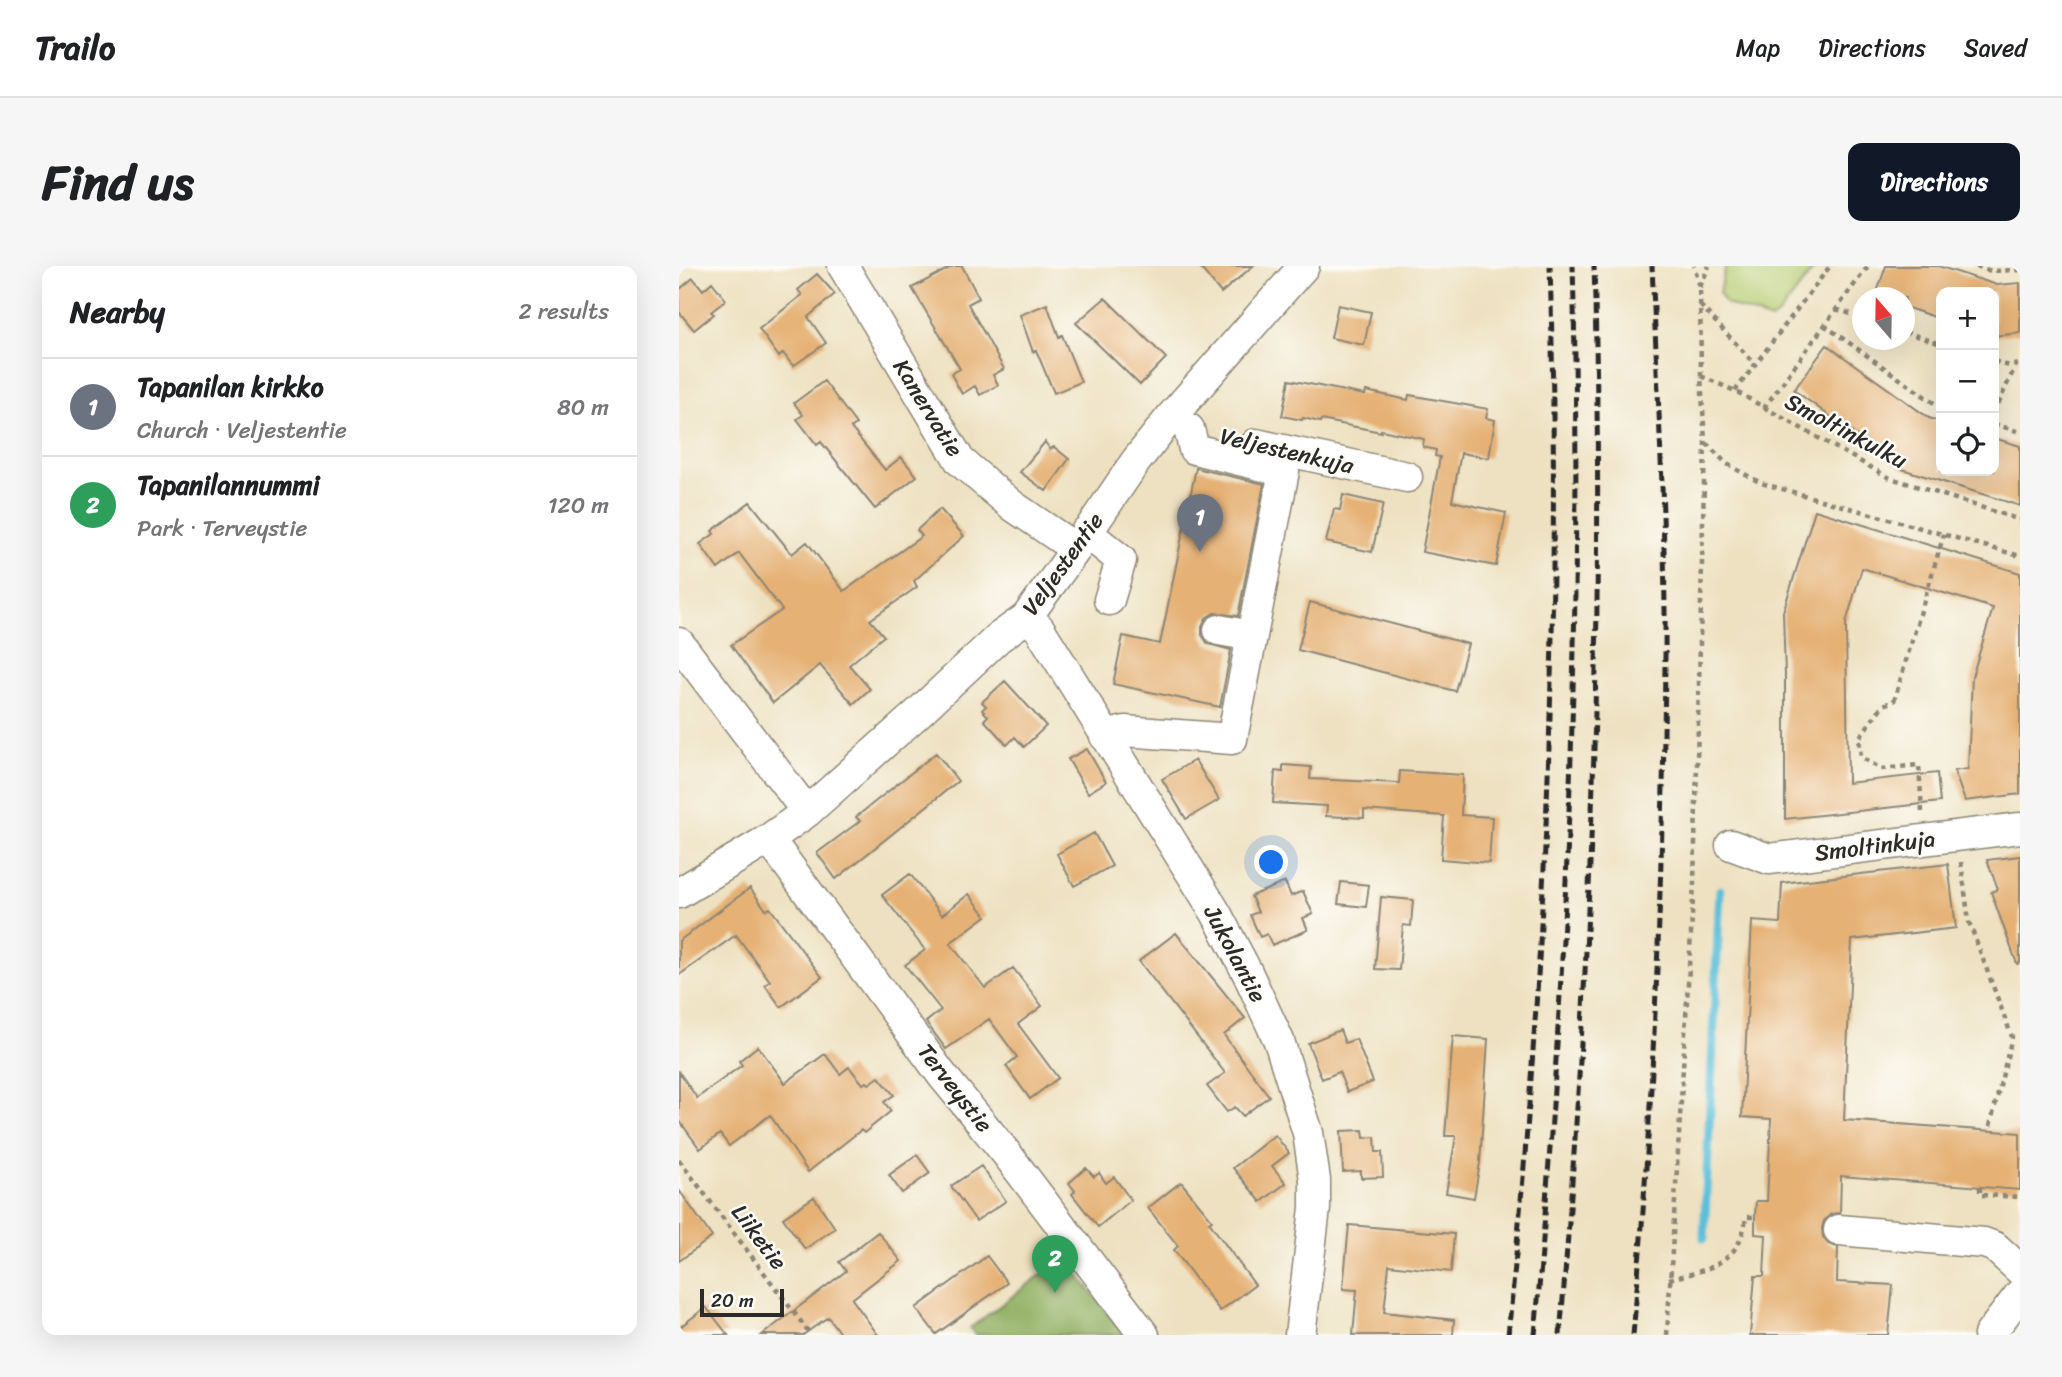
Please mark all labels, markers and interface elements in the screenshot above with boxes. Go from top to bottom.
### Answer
text: Trailo [35,19,115,77]
text: Map [1736,27,1780,69]
text: Directions [1818,27,1926,69]
text: Saved [1964,27,2027,69]
text: Find us [42,139,194,226]
button: Directions [1848,143,2020,221]
text: Nearby [70,285,165,339]
north arrow [1852,287,1915,350]
map controls [1936,287,1999,476]
button: + [1936,287,1999,350]
text: 2 results [518,291,609,332]
button: − [1936,350,1999,413]
street label: Kanervatie [882,351,975,465]
text: Tapanilan kirkko [137,364,324,410]
street label: Smoltinkulku [1777,381,1915,481]
text: 1 [88,387,98,428]
text: 80 m [557,387,609,428]
text: Church · Veljestentie [137,410,347,451]
button: locate [1936,413,1999,476]
street label: Veljestenkuja [1216,416,1358,486]
text: Tapanilannummi [137,462,320,508]
text: 2 [86,485,100,526]
text: 120 m [548,485,609,526]
pin: 1 [1177,494,1223,552]
street label: Veljestentie [1011,503,1115,625]
text: Park · Terveystie [137,508,307,549]
street label: Smoltinkuja [1812,818,1938,874]
your location [1254,845,1288,879]
street label: Jukolantie [1192,897,1278,1010]
street label: Terveystie [906,1034,1004,1142]
street label: Liiketie [720,1195,798,1279]
pin: 2 [1032,1235,1078,1293]
text: 20 m [711,1284,754,1317]
scale bar [700,1286,784,1318]

